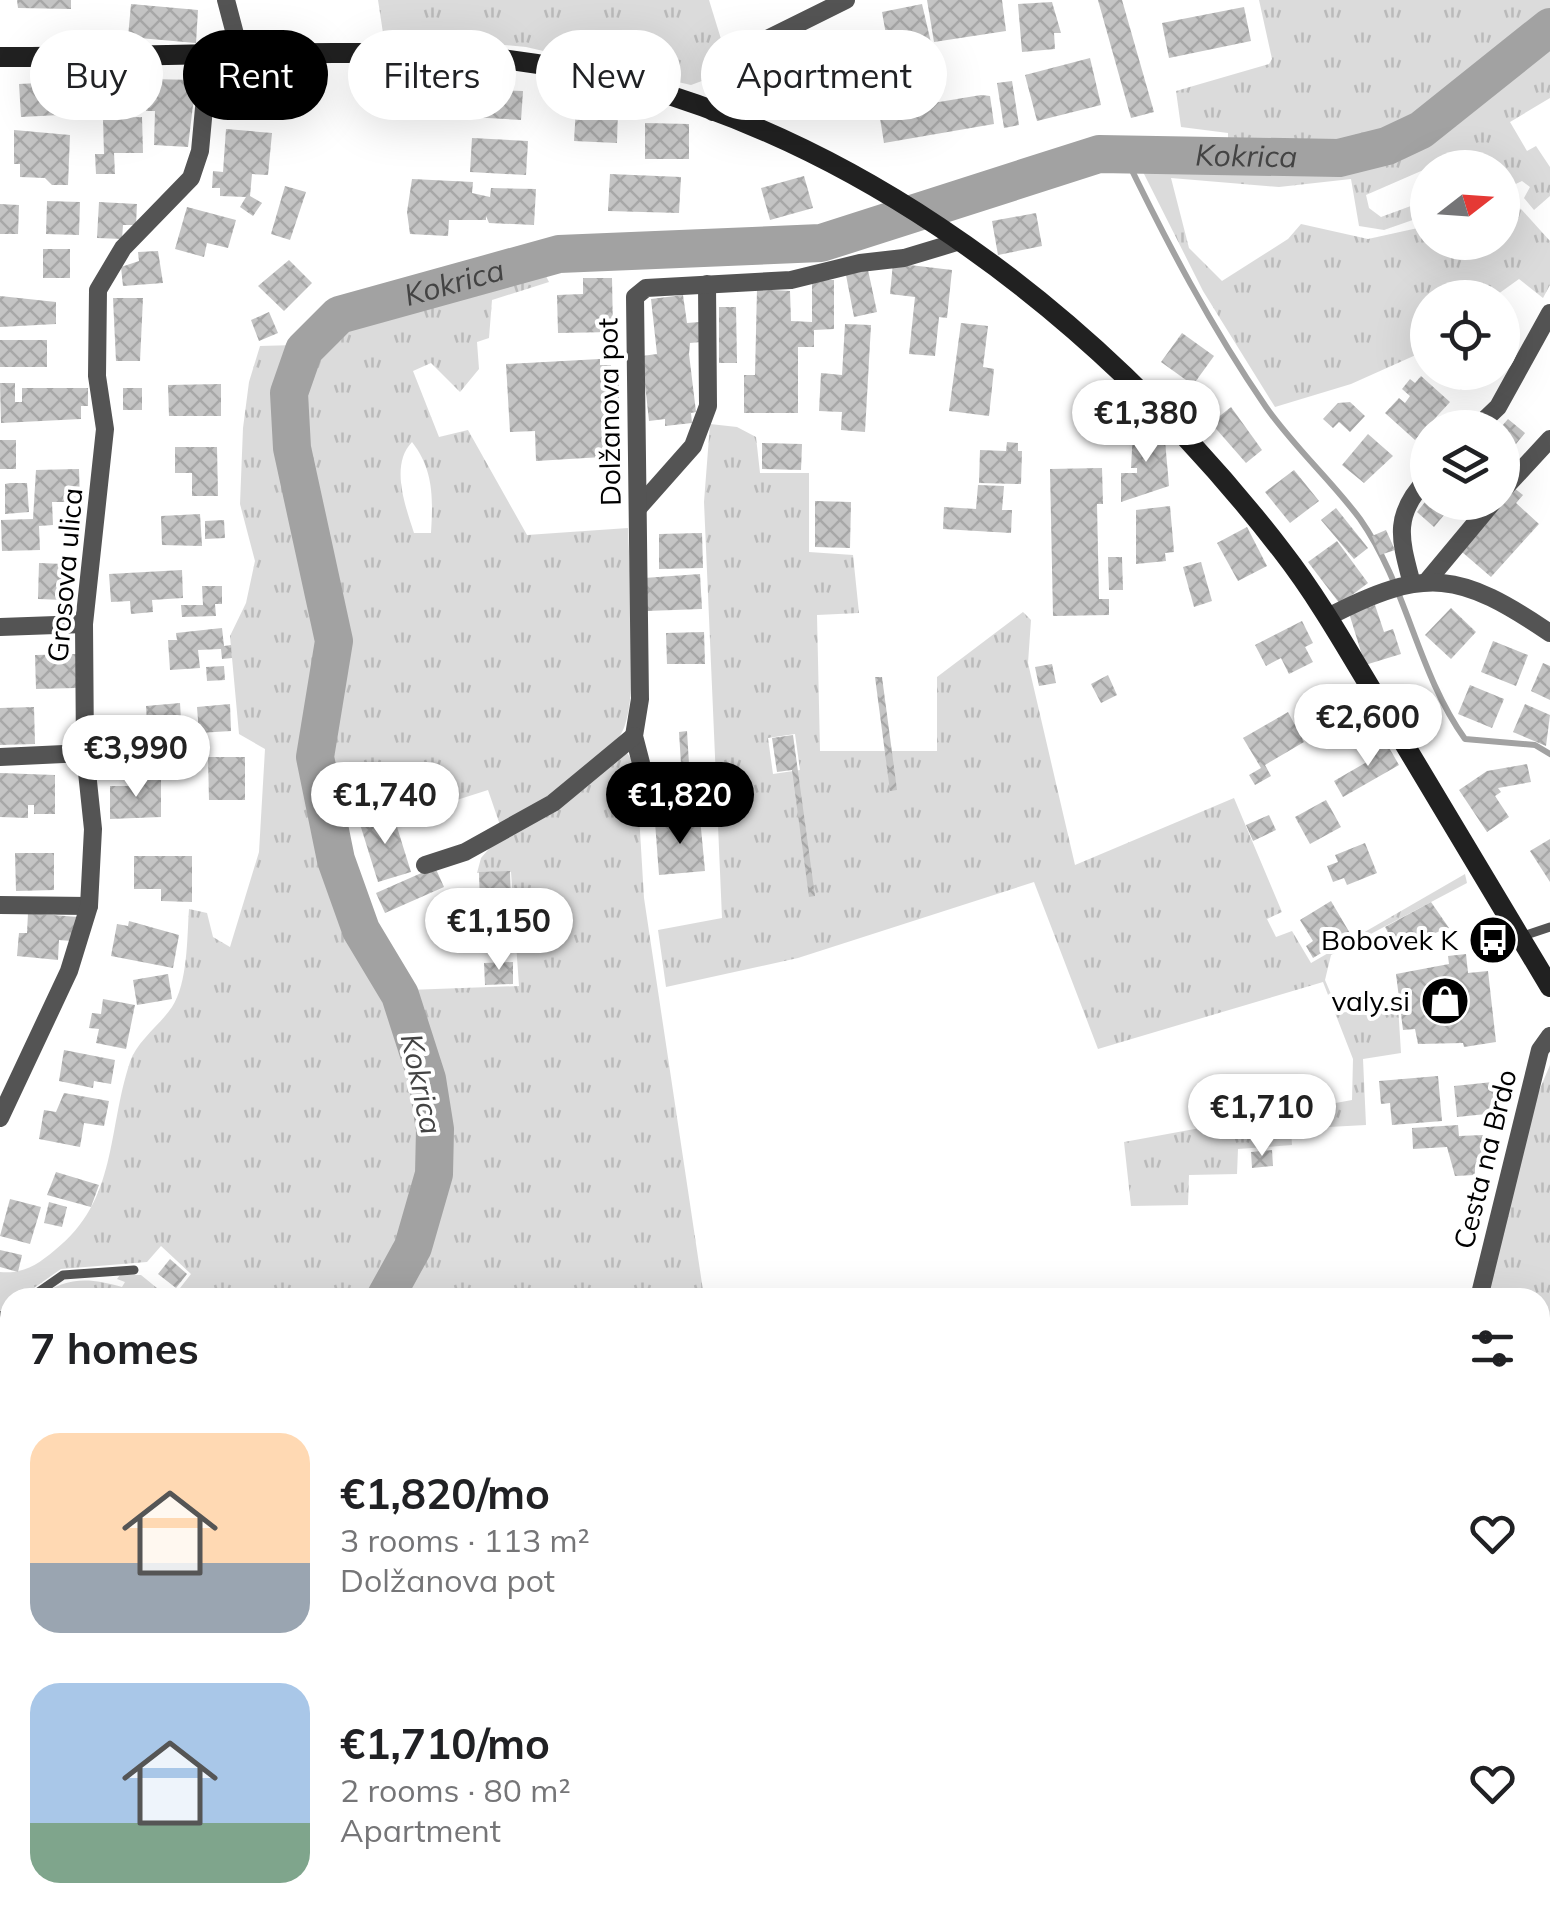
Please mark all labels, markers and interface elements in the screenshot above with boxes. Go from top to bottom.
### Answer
chip: Buy [30,30,163,120]
chip: Rent [183,30,328,120]
chip: Filters [348,30,516,120]
chip: New [536,30,681,120]
chip: Apartment [701,30,947,120]
water label: Kokrica [1195,136,1297,175]
north arrow [1410,150,1520,260]
map controls [1410,150,1520,520]
water label: Kokrica [400,250,508,314]
button: locate [1410,280,1520,390]
street label: Dolžanova pot [589,317,628,506]
pin: €1,380 [1065,380,1227,465]
text: €1,380 [1094,392,1198,432]
button: layers [1410,410,1520,520]
street label: Grosova ulica [39,486,90,664]
pin: €2,600 [1287,684,1449,769]
text: €2,600 [1316,696,1420,736]
pin: €3,990 [55,715,217,800]
text: €3,990 [84,727,188,767]
pin: €1,740 [304,762,466,847]
pin: €1,820 [599,762,761,847]
text: €1,740 [333,774,437,814]
text: €1,820 [628,774,732,814]
pin: €1,150 [418,888,580,973]
text: €1,150 [447,900,551,940]
bus stop icon: Bobovek K [1467,914,1519,966]
place label: Bobovek K [1321,922,1459,957]
shop icon: valy.si [1419,975,1471,1027]
place label: valy.si [1331,983,1410,1018]
water label: Kokrica [393,1030,451,1138]
street label: Cesta na Brdo [1445,1066,1524,1252]
pin: €1,710 [1181,1074,1343,1159]
text: €1,710 [1210,1086,1314,1126]
icon: filters [1465,1321,1520,1376]
text: 7 homes [30,1322,199,1375]
text: €1,820/mo [340,1467,550,1520]
icon: home [110,1473,230,1593]
icon: heart [1465,1506,1520,1561]
text: 3 rooms · 113 m² [340,1520,590,1560]
text: Dolžanova pot [340,1560,555,1600]
text: €1,710/mo [340,1717,550,1770]
icon: home [110,1723,230,1843]
icon: heart [1465,1756,1520,1811]
text: 2 rooms · 80 m² [340,1770,571,1810]
text: Apartment [340,1810,501,1850]

